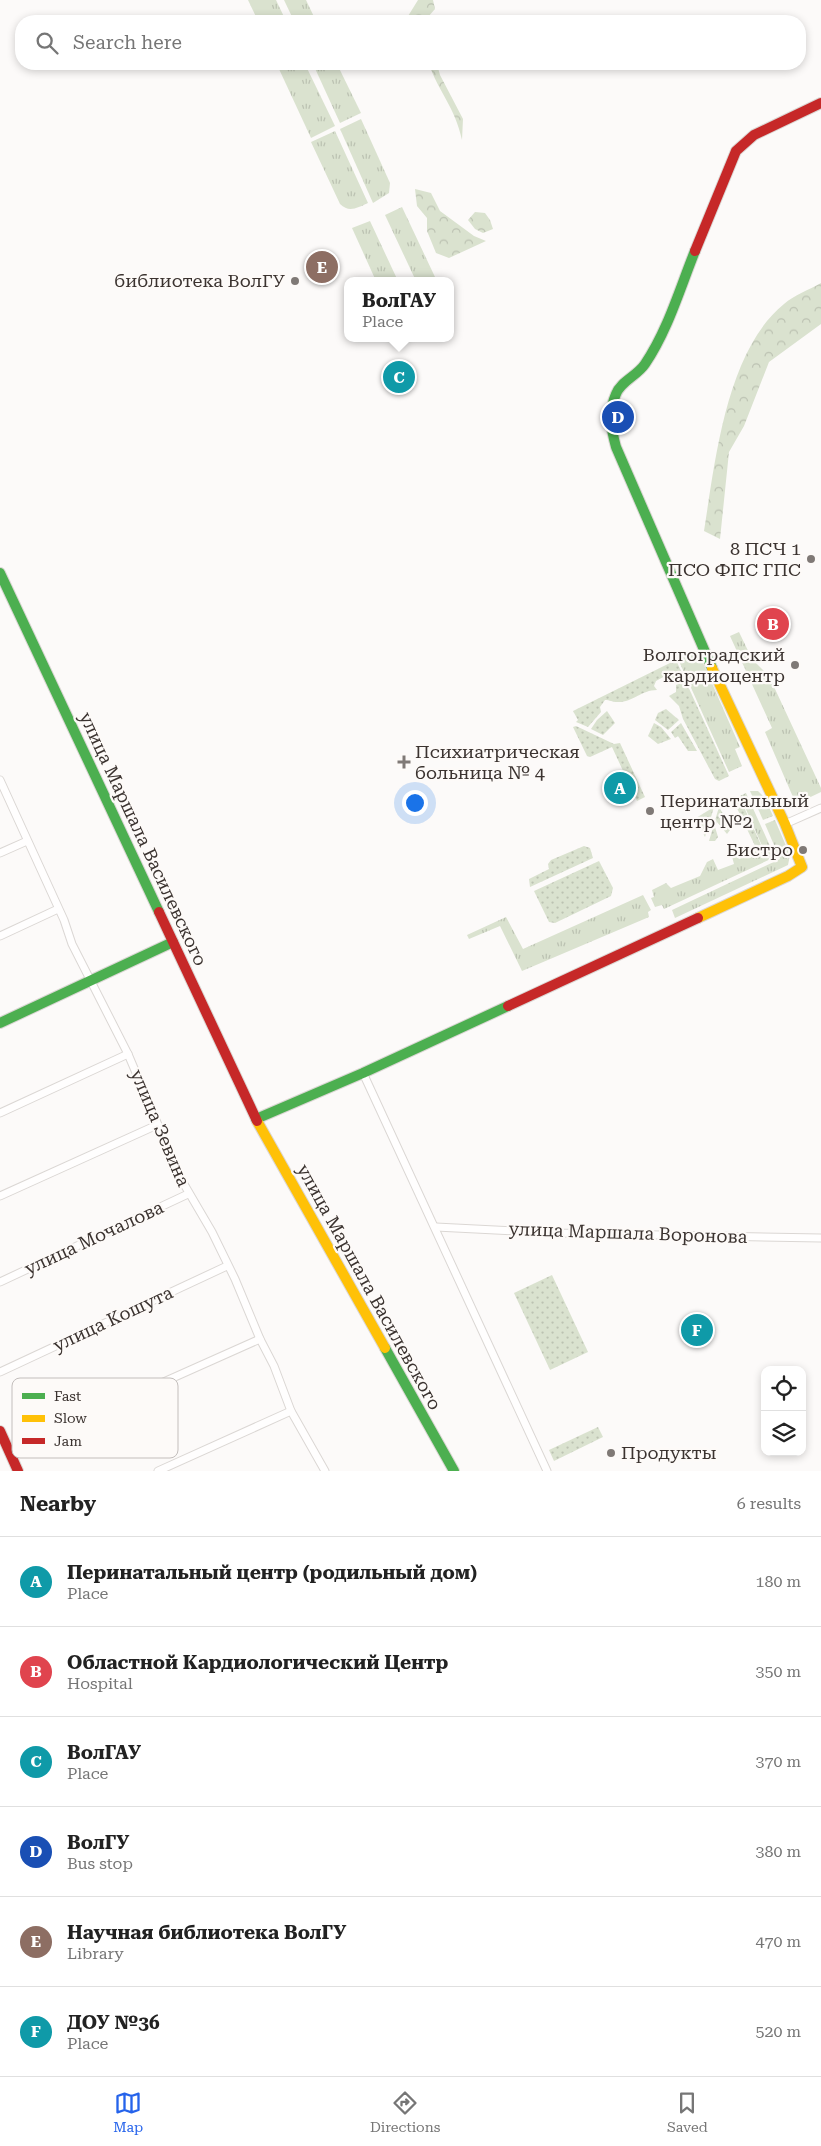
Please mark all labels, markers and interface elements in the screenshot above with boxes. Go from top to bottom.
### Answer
search box [15,15,806,70]
icon: search [33,29,61,57]
text: Search here [73,31,182,54]
pin: E [306,248,338,286]
place label: библиотека ВолГУ [114,270,286,291]
marker: библиотека ВолГУ [289,275,301,287]
popup [344,277,454,342]
text: ВолГАУ [362,289,436,312]
text: Place [362,312,403,331]
pin: C [383,358,415,396]
pin: D [602,398,634,436]
place label: 8 ПСЧ 1 ПСО ФПС ГПС [668,538,801,580]
marker: 8 ПСЧ 1 ПСО ФПС ГПС [805,553,817,565]
pin: B [757,605,789,643]
place label: Волгоградский кардиоцентр [643,644,785,686]
marker: Волгоградский кардиоцентр [789,659,801,671]
street label: улица Маршала Василевского [75,709,212,969]
place label: Психиатрическая больница № 4 [415,741,580,783]
marker: Психиатрическая больница № 4 [397,755,411,769]
pin: A [604,769,636,807]
your location [402,790,428,816]
place label: Перинатальный центр №2 [660,790,809,832]
marker: Перинатальный центр №2 [644,805,656,817]
place label: Бистро [726,839,793,860]
marker: Бистро [797,844,809,856]
street label: улица Зевина [126,1066,195,1190]
street label: улица Маршала Василевского [293,1160,446,1413]
street label: улица Мочалова [21,1196,167,1279]
street label: улица Маршала Воронова [508,1218,748,1247]
street label: улица Кошута [49,1281,176,1356]
pin: F [681,1311,713,1349]
map controls [761,1366,806,1456]
button: locate [761,1366,806,1411]
legend [12,1378,178,1458]
text: Fast [54,1388,81,1404]
text: Slow [54,1410,87,1426]
button: layers [761,1411,806,1456]
text: Jam [54,1433,82,1449]
place label: Продукты [621,1442,717,1463]
marker: Продукты [605,1447,617,1459]
text: Nearby [20,1492,96,1516]
text: 6 results [737,1494,801,1513]
text: Перинатальный центр (родильный дом) [67,1561,477,1584]
text: A [30,1572,42,1591]
text: 180 m [755,1572,801,1591]
text: Place [67,1584,108,1603]
text: Областной Кардиологический Центр [67,1651,448,1674]
text: B [30,1662,42,1681]
text: 350 m [755,1662,801,1681]
text: Hospital [67,1674,133,1693]
text: ВолГАУ [67,1741,141,1764]
text: C [30,1752,42,1771]
text: 370 m [755,1752,801,1771]
text: Place [67,1764,108,1783]
text: ВолГУ [67,1831,129,1854]
text: D [30,1842,42,1861]
text: 380 m [755,1842,801,1861]
text: Bus stop [67,1854,133,1873]
text: Научная библиотека ВолГУ [67,1921,346,1944]
text: E [31,1932,41,1951]
text: 470 m [755,1932,801,1951]
text: Library [67,1944,124,1963]
text: ДОУ №36 [67,2011,160,2034]
text: F [31,2022,41,2041]
text: 520 m [755,2022,801,2041]
text: Place [67,2034,108,2053]
tab: Map [113,2089,143,2135]
tab: Directions [370,2089,440,2135]
tab: Saved [667,2089,708,2135]

